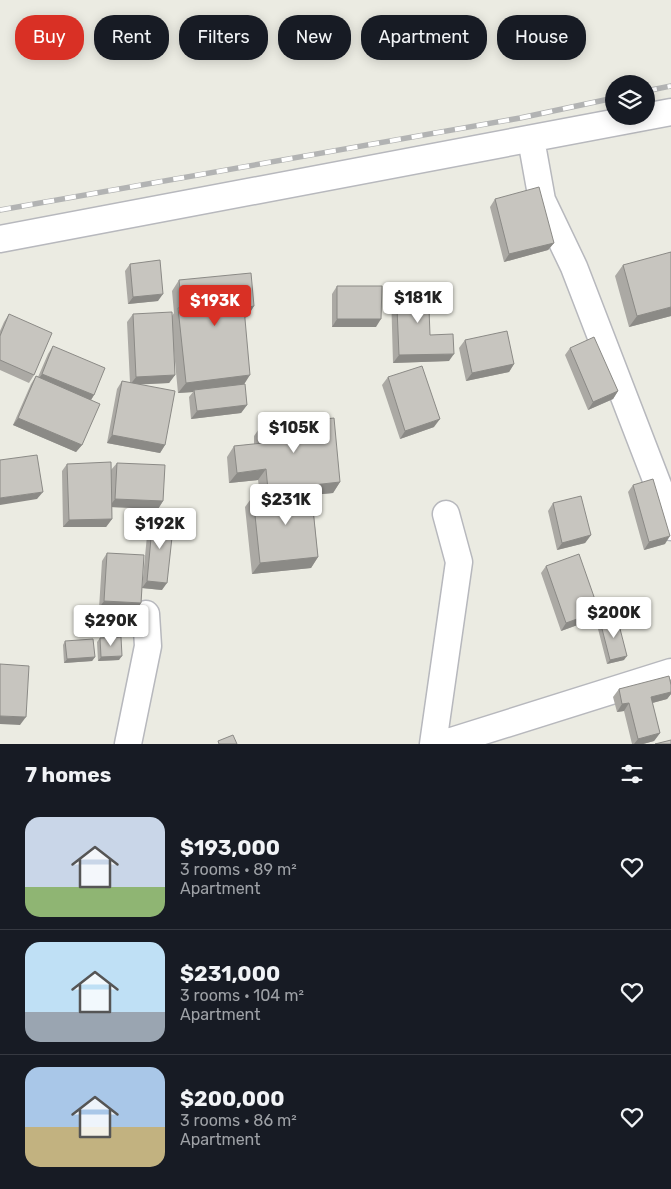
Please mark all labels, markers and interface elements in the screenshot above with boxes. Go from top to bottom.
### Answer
chip: Buy [15,15,84,60]
chip: Rent [94,15,169,60]
chip: Filters [179,15,268,60]
chip: New [278,15,351,60]
chip: Apartment [361,15,487,60]
chip: House [497,15,586,60]
map controls [605,75,655,125]
button: layers [605,75,655,125]
pin: $181K [383,282,453,324]
pin: $193K [180,284,250,327]
text: $181K [394,288,442,307]
text: $193K [190,291,240,310]
pin: $105K [259,412,329,454]
text: $105K [269,418,319,437]
pin: $231K [251,484,321,526]
text: $231K [261,490,311,509]
pin: $192K [125,508,195,550]
text: $192K [135,514,185,533]
pin: $200K [579,596,649,639]
text: $200K [587,603,641,622]
pin: $290K [76,604,146,647]
text: $290K [85,611,137,630]
icon: filters [618,760,646,788]
text: 7 homes [25,762,111,787]
text: $193,000 [180,835,280,860]
icon: home [65,837,125,897]
icon: heart [618,853,646,881]
text: 3 rooms · 89 m² [180,860,297,879]
text: Apartment [180,879,260,898]
text: $231,000 [180,961,280,986]
icon: home [65,962,125,1022]
icon: heart [618,978,646,1006]
text: 3 rooms · 104 m² [180,986,304,1005]
text: Apartment [180,1005,260,1024]
text: $200,000 [180,1086,285,1111]
icon: home [65,1087,125,1147]
icon: heart [618,1103,646,1131]
text: 3 rooms · 86 m² [180,1111,297,1130]
text: Apartment [180,1130,260,1149]

